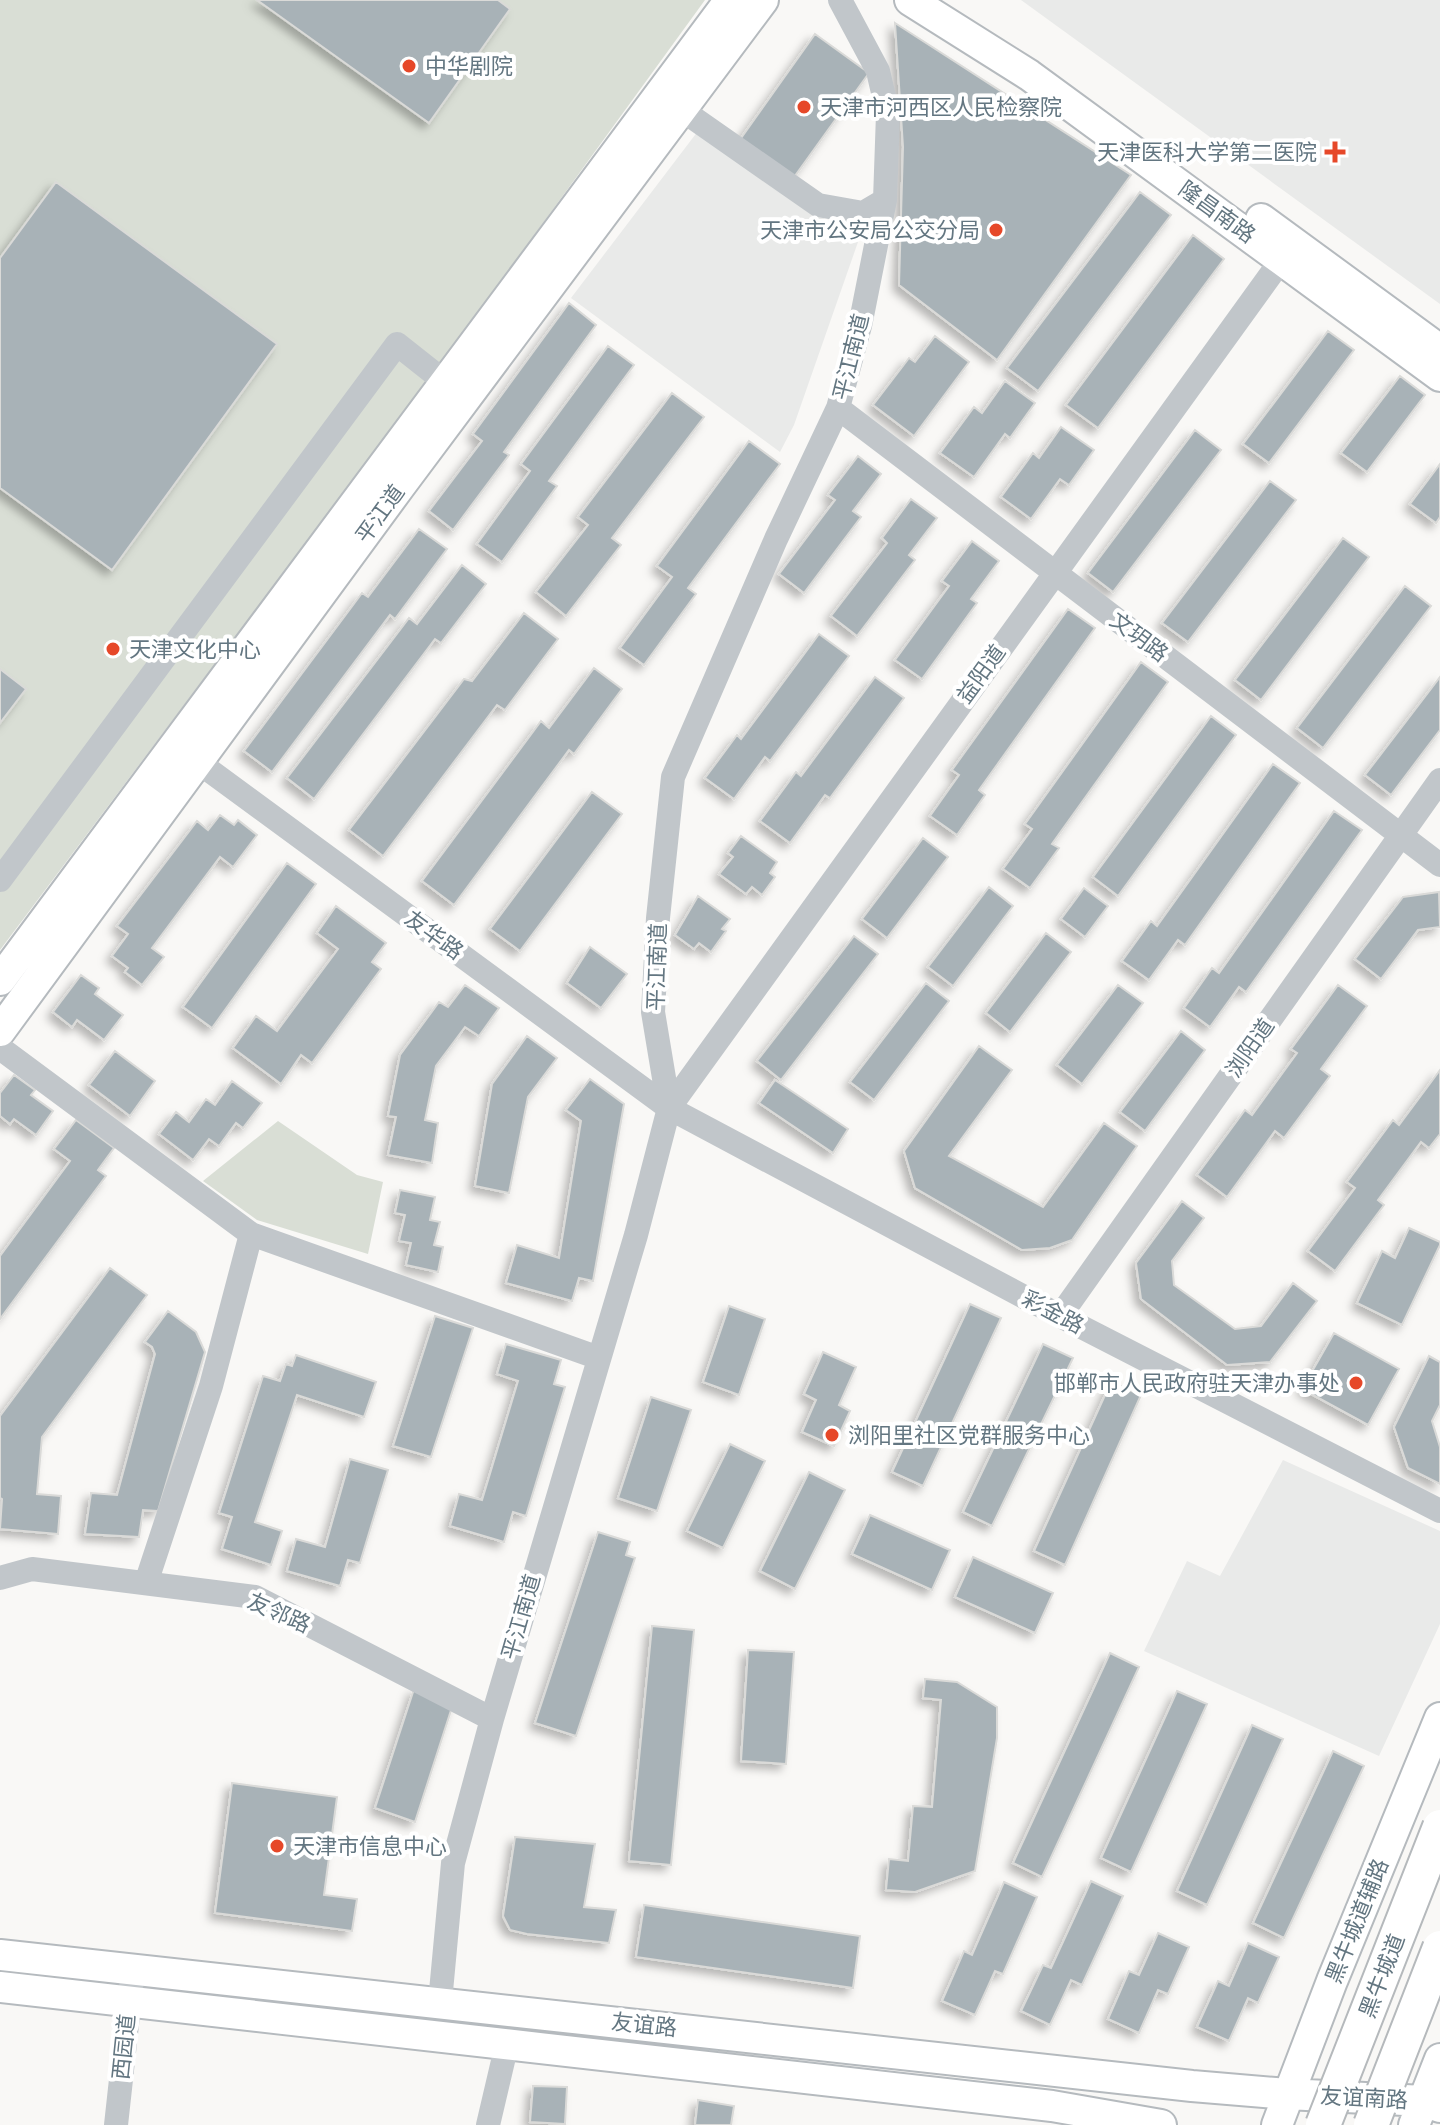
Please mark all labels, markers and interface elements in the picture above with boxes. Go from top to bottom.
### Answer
place label: 中华剧院 [425,53,513,80]
marker: 中华剧院 [400,57,418,75]
place label: 天津市河西区人民检察院 [820,94,1062,121]
marker: 天津市河西区人民检察院 [795,98,813,116]
place label: 天津医科大学第二医院 [1097,139,1317,166]
marker: 天津医科大学第二医院 [1324,141,1346,163]
street label: 隆昌南路 [1173,175,1261,249]
place label: 天津市公安局公交分局 [760,217,980,244]
marker: 天津市公安局公交分局 [987,221,1005,239]
street label: 平江南道 [827,311,875,403]
street label: 平江道 [350,479,410,549]
street label: 文玥路 [1105,606,1173,668]
place label: 天津文化中心 [129,636,261,663]
street label: 益阳道 [951,639,1011,709]
marker: 天津文化中心 [104,640,122,658]
street label: 友华路 [399,905,469,965]
street label: 平江南道 [642,923,672,1011]
street label: 浏阳道 [1220,1013,1280,1083]
street label: 彩金路 [1018,1285,1088,1339]
place label: 邯郸市人民政府驻天津办事处 [1054,1370,1340,1397]
marker: 邯郸市人民政府驻天津办事处 [1347,1374,1365,1392]
place label: 浏阳里社区党群服务中心 [848,1422,1090,1449]
marker: 浏阳里社区党群服务中心 [823,1426,841,1444]
street label: 平江南道 [496,1571,546,1663]
street label: 友邻路 [243,1587,315,1639]
place label: 天津市信息中心 [293,1833,447,1860]
marker: 天津市信息中心 [268,1837,286,1855]
street label: 黑牛城道辅路 [1320,1855,1394,1987]
street label: 黑牛城道 [1354,1930,1410,2022]
street label: 友谊路 [610,2008,678,2042]
street label: 西园道 [107,2013,141,2081]
street label: 友谊南路 [1319,2082,1409,2114]

